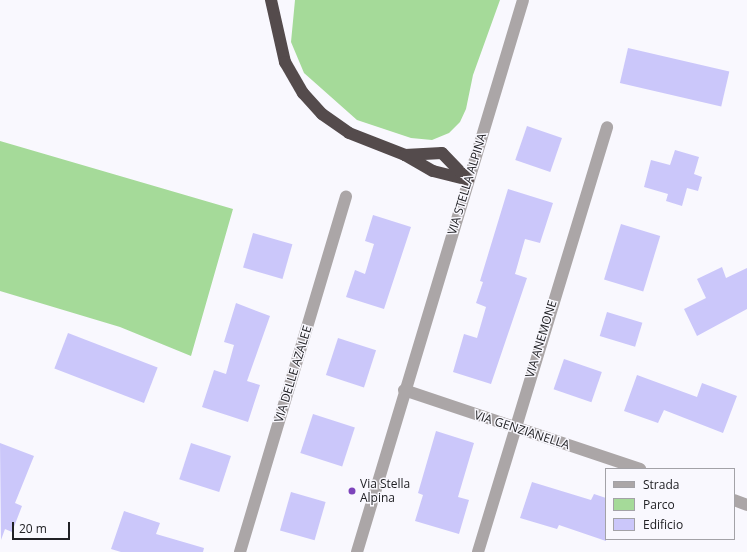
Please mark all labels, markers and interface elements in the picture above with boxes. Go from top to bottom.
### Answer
street label: VIA STELLA ALPINA [445,132,489,236]
street label: VIA ANEMONE [522,298,560,380]
street label: VIA DELLE AZALEE [271,324,315,424]
street label: VIA GENZIANELLA [473,408,571,452]
legend [605,468,735,540]
text: Strada [643,476,679,493]
place label: Via Stella Alpina [360,477,410,505]
marker: Via Stella Alpina [347,486,357,496]
text: Parco [643,496,675,513]
scale bar [14,514,72,540]
text: Edificio [643,516,683,533]
text: 20 m [19,520,47,537]

